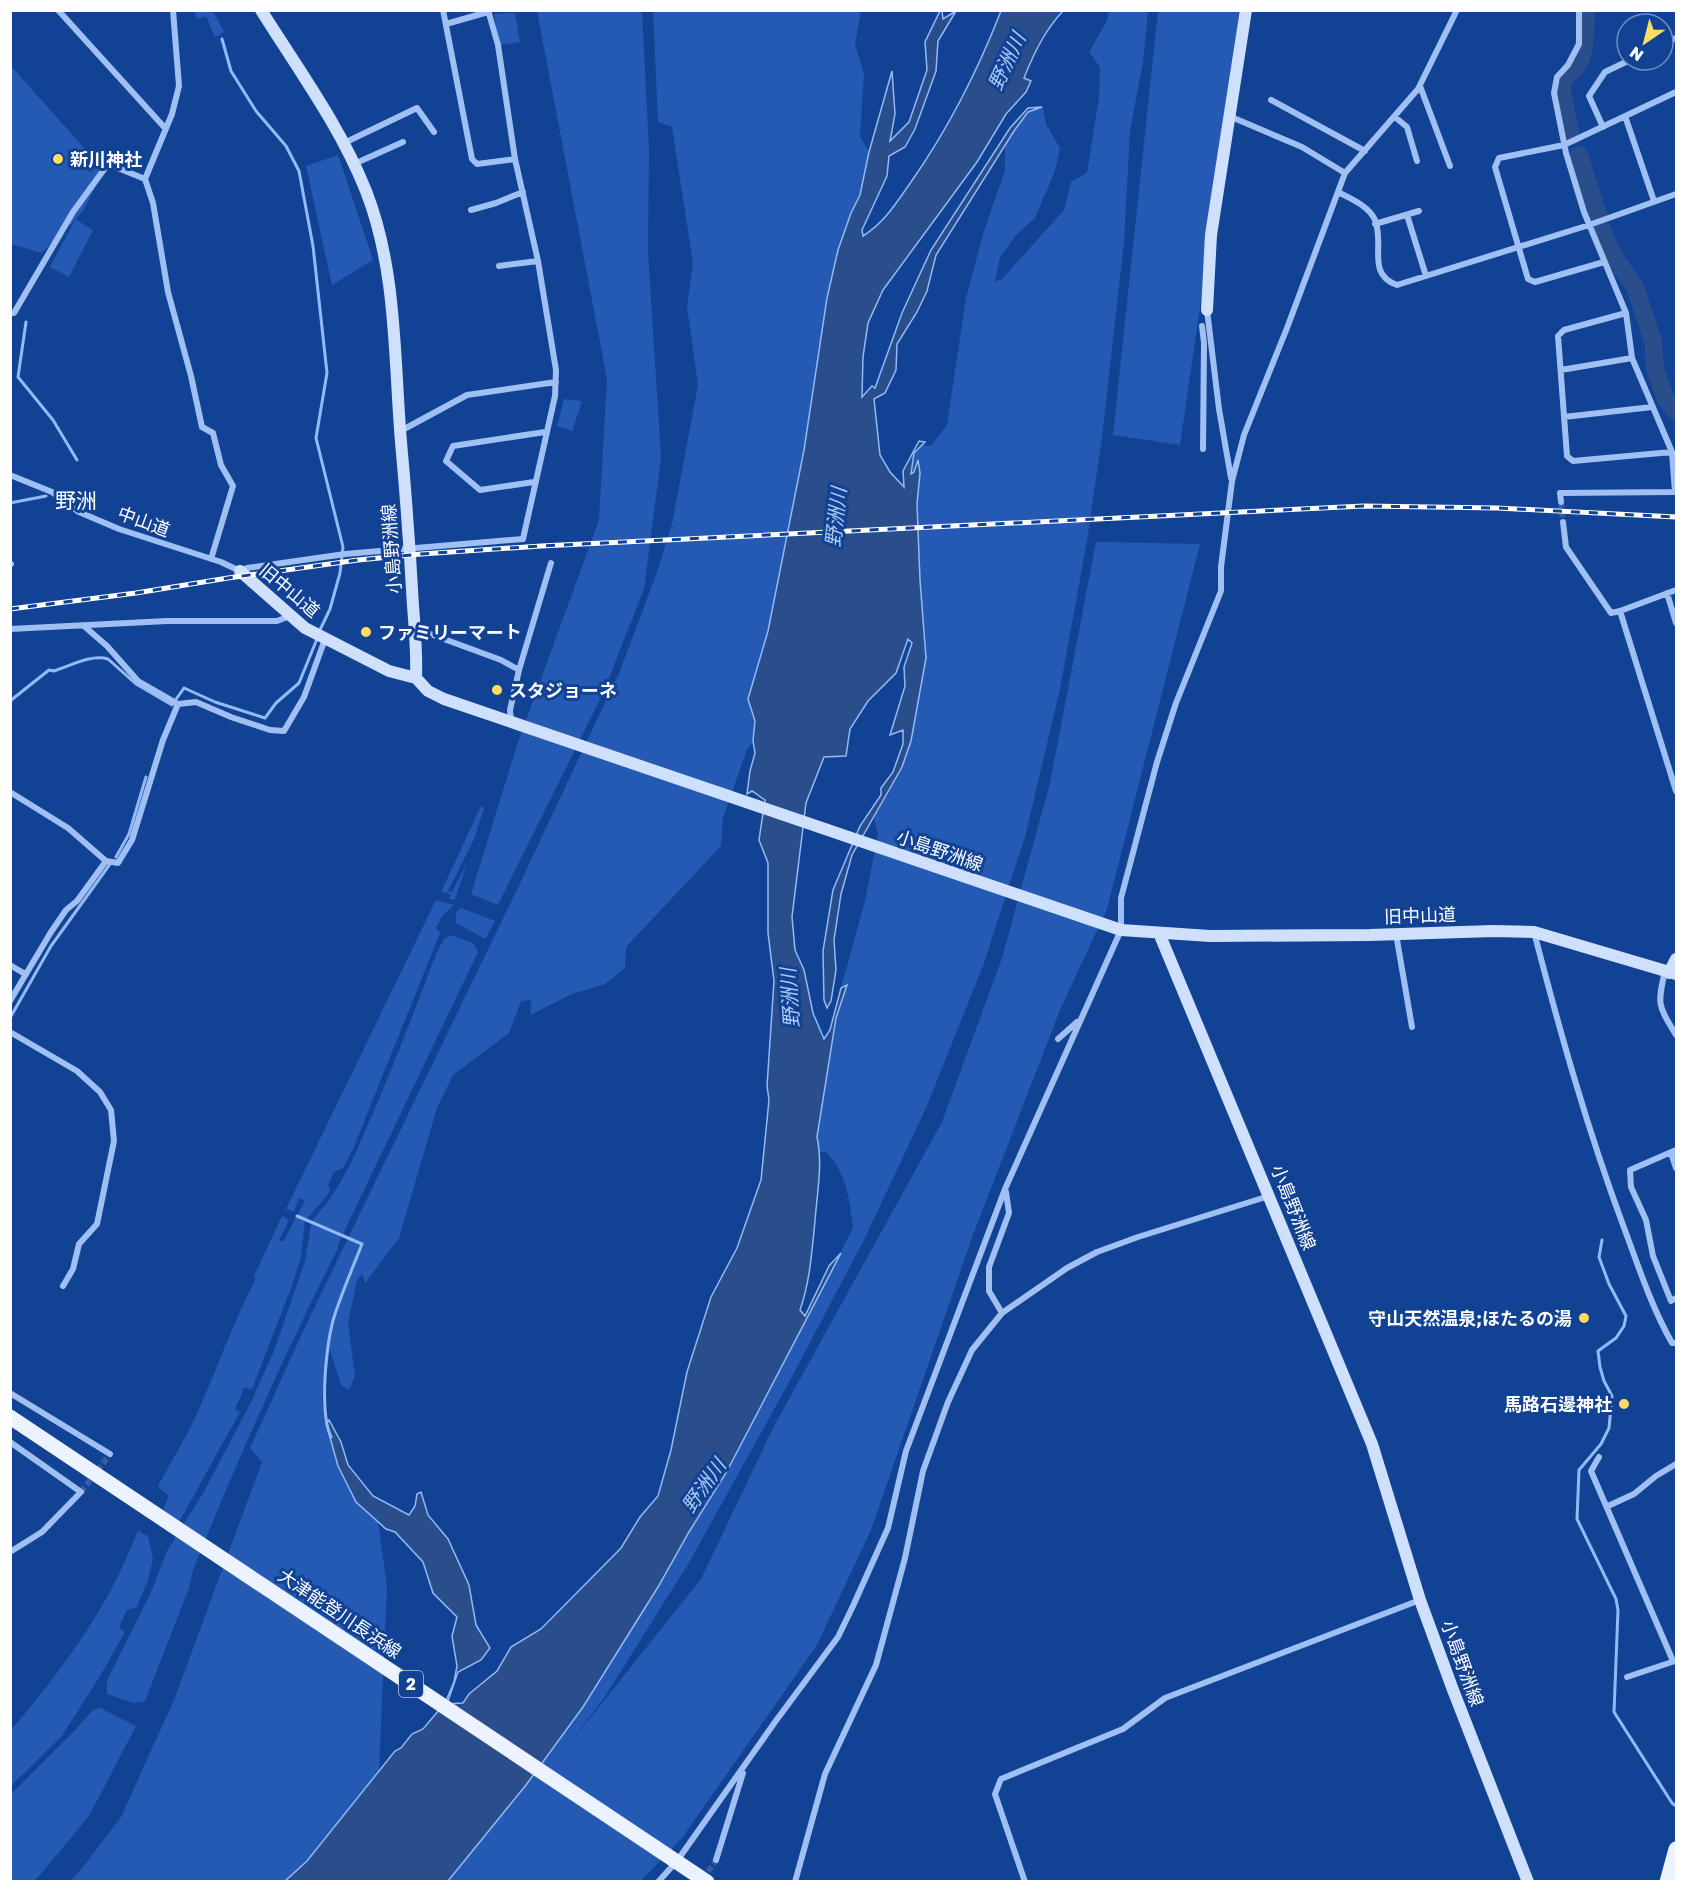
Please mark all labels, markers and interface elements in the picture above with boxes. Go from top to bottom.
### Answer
north arrow [1615,12,1675,72]
water label: 野洲川 [982,27,1030,93]
text: N [1626,43,1647,66]
place label: 新川神社 [70,148,142,170]
marker: 新川神社 [51,152,65,166]
water label: 野洲川 [820,484,850,548]
district label: 野洲 [55,487,97,513]
street label: 中山道 [115,501,173,541]
street label: 小島野洲線 [377,503,405,595]
street label: 旧中山道 [255,558,325,622]
place label: ファミリーマート [378,621,522,643]
marker: ファミリーマート [359,625,373,639]
place label: スタジョーネ [509,679,617,701]
marker: スタジョーネ [490,683,504,697]
street label: 小島野洲線 [894,825,986,875]
street label: 旧中山道 [1384,903,1456,927]
water label: 野洲川 [775,965,803,1029]
street label: 小島野洲線 [1267,1161,1321,1253]
place label: 守山天然温泉;ほたるの湯 [1368,1307,1572,1329]
marker: 守山天然温泉;ほたるの湯 [1577,1311,1591,1325]
place label: 馬路石邊神社 [1504,1393,1612,1415]
marker: 馬路石邊神社 [1617,1397,1631,1411]
water label: 野洲川 [676,1452,731,1516]
street label: 大津能登川長浜線 [274,1564,406,1662]
street label: 小島野洲線 [1437,1617,1489,1709]
road number: 2 [399,1671,423,1697]

